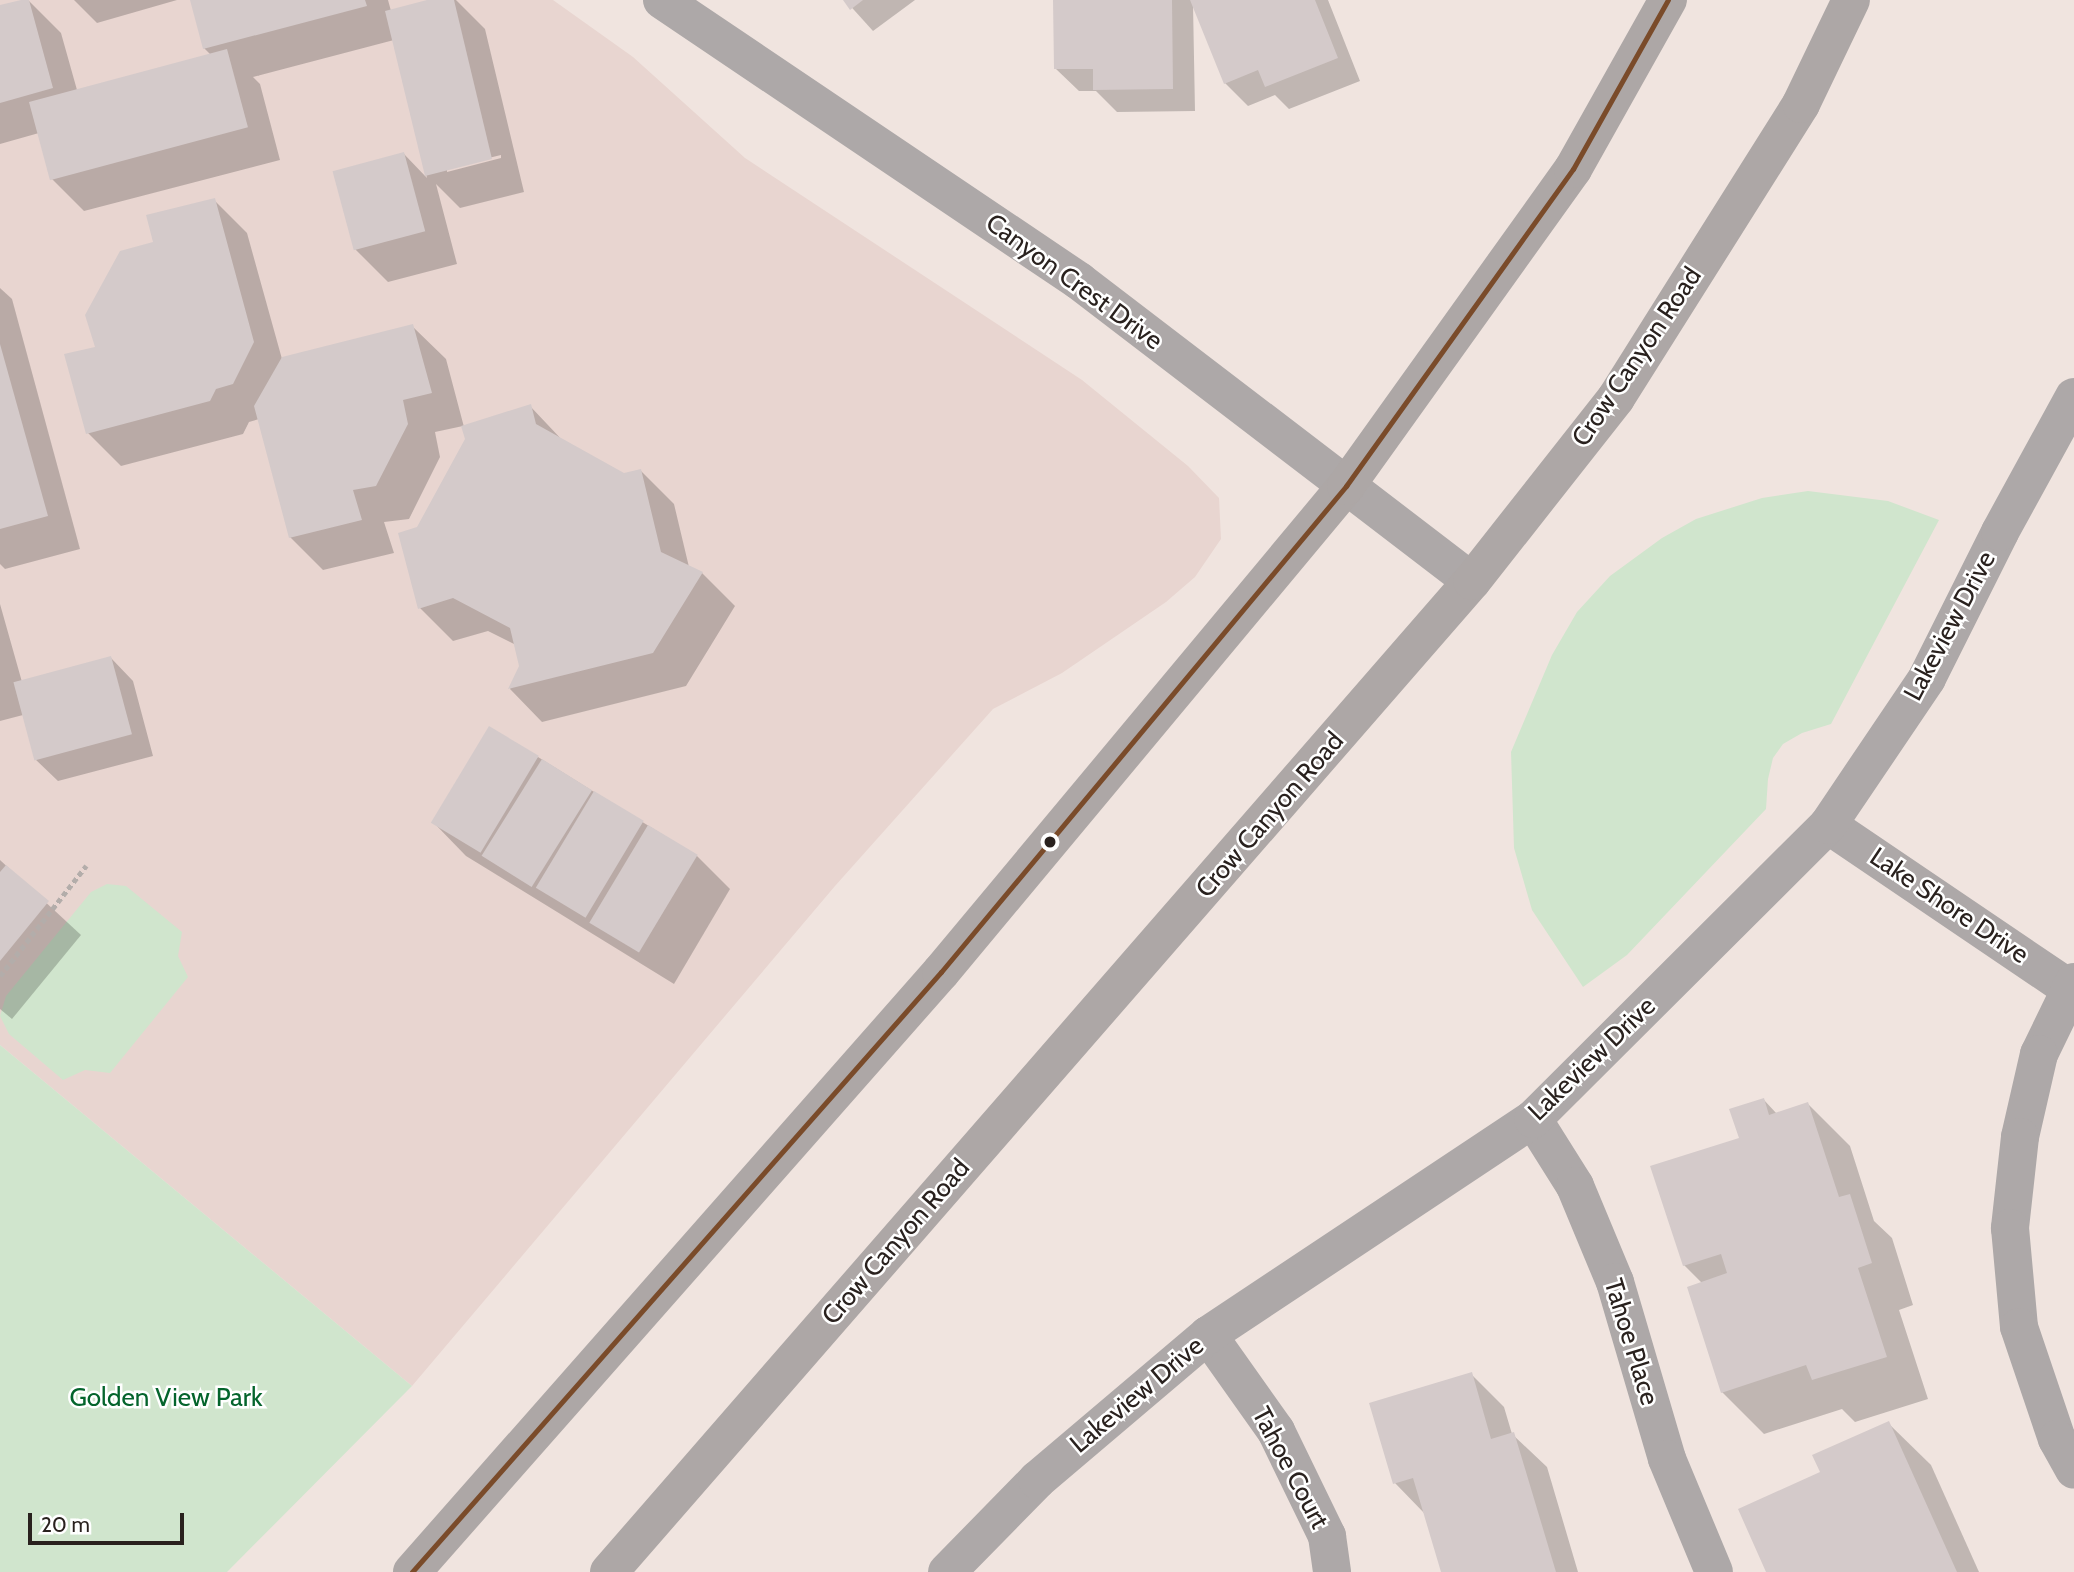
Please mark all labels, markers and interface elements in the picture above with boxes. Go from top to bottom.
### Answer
street label: Canyon Crest Drive [980,207,1168,357]
street label: Crow Canyon Road [1566,262,1708,452]
street label: Lakeview Drive [1898,546,2002,706]
street label: Crow Canyon Road [1190,726,1350,904]
unlabelled marker [1043,835,1057,849]
street label: Lake Shore Drive [1864,841,2034,971]
street label: Lakeview Drive [1522,991,1662,1127]
street label: Crow Canyon Road [816,1153,976,1331]
street label: Tahoe Place [1597,1275,1665,1409]
street label: Lakeview Drive [1064,1330,1210,1460]
park label: Golden View Park [69,1382,263,1414]
street label: Tahoe Court [1245,1402,1335,1534]
scale bar [32,1498,187,1542]
text: 20 m [41,1512,90,1537]

